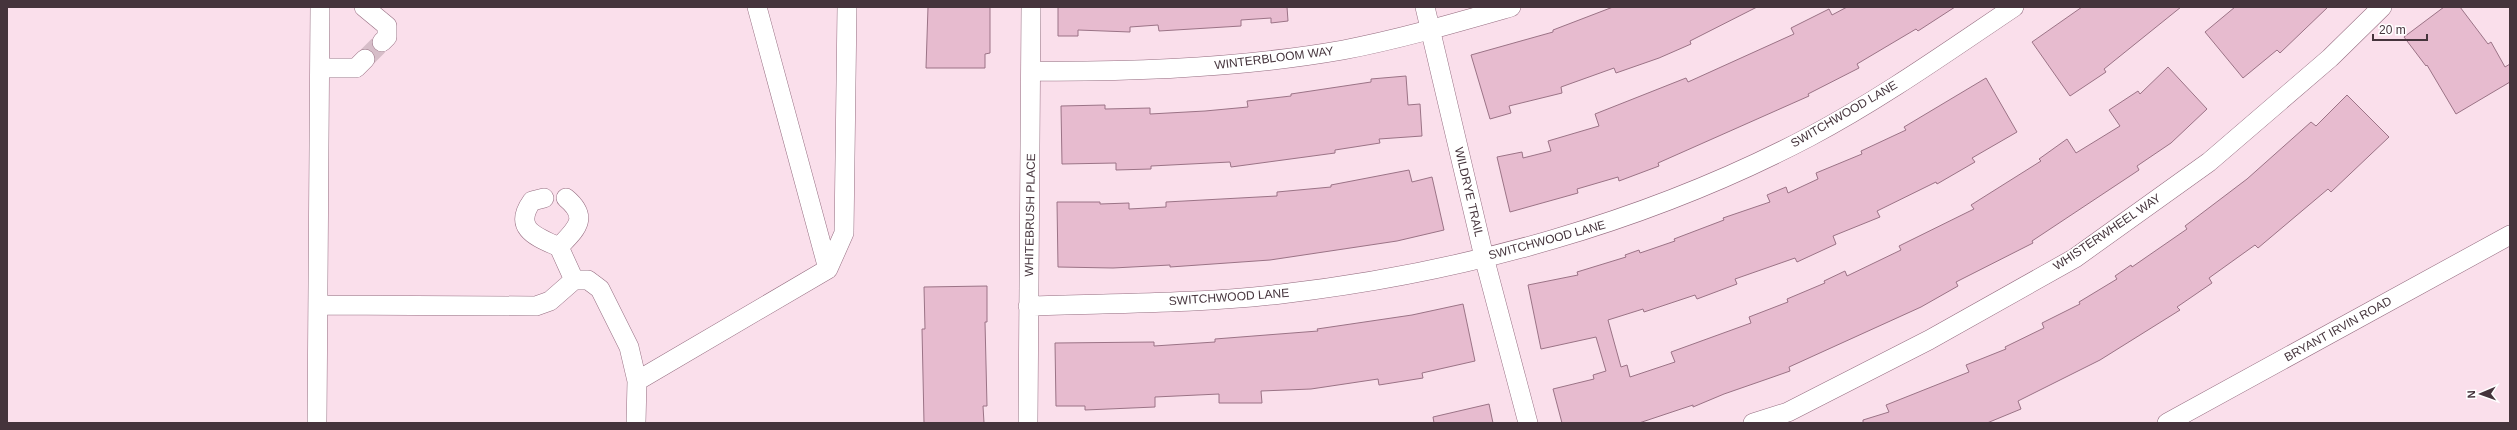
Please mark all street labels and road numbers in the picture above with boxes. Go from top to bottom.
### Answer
street label: WINTERBLOOM WAY [1214,44,1334,72]
street label: SWITCHWOOD LANE [1788,78,1900,150]
street label: WILDRYE TRAIL [1452,146,1486,239]
street label: WHITEBRUSH PLACE [1022,153,1038,277]
street label: WHISTERWHEEL WAY [2051,191,2163,273]
street label: SWITCHWOOD LANE [1487,218,1607,262]
street label: SWITCHWOOD LANE [1168,286,1290,308]
street label: BRYANT IRVIN ROAD [2282,294,2394,364]

